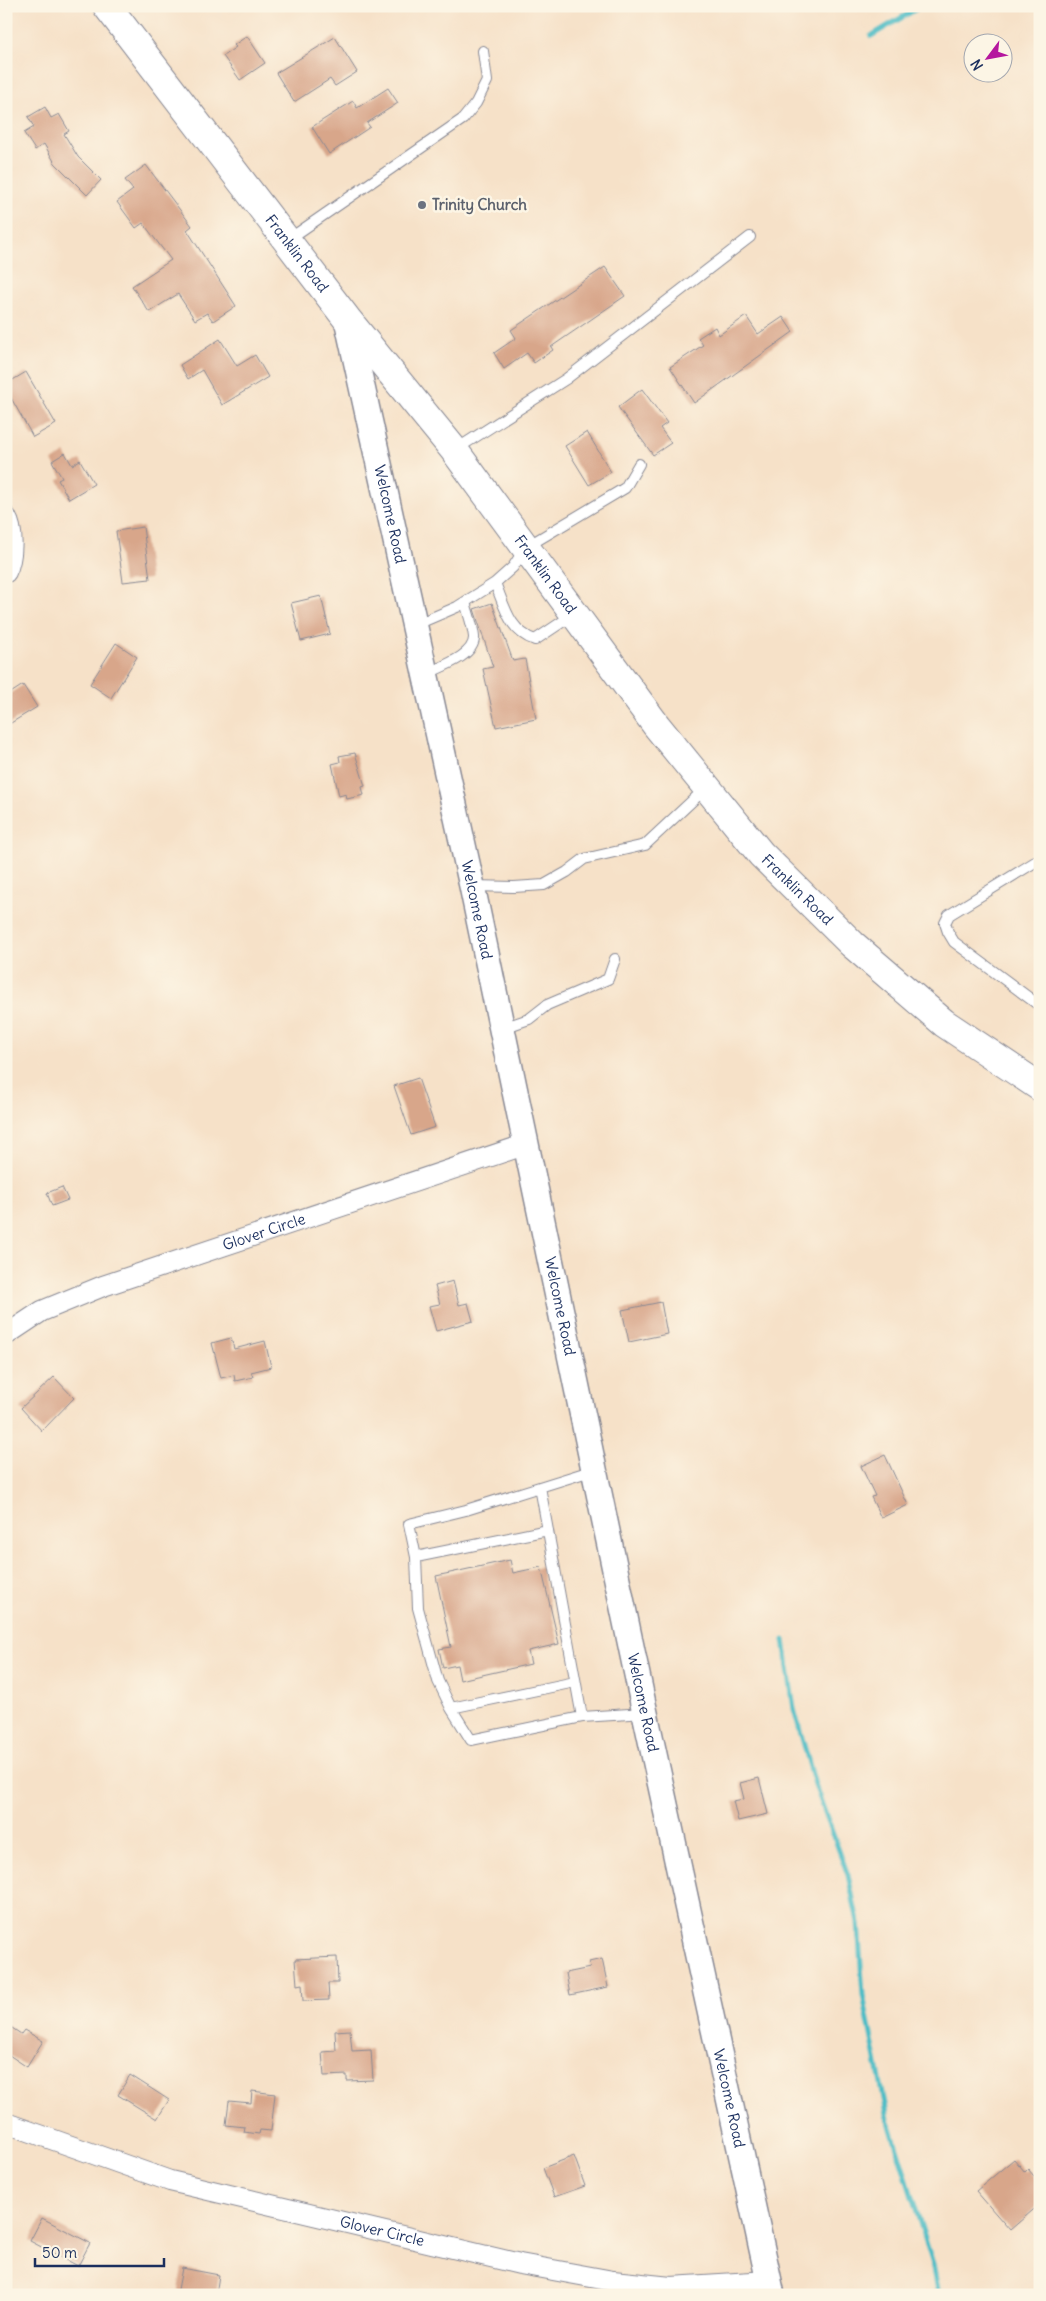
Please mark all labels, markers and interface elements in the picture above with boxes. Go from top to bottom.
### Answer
north arrow [964,32,1014,82]
text: N [967,56,987,74]
place label: Trinity Church [432,195,527,215]
marker: Trinity Church [416,199,428,211]
street label: Franklin Road [261,211,333,296]
street label: Welcome Road [370,463,411,566]
street label: Franklin Road [511,531,581,617]
street label: Franklin Road [758,850,837,929]
street label: Welcome Road [458,859,497,961]
street label: Glover Circle [220,1209,308,1254]
street label: Welcome Road [541,1255,580,1358]
street label: Welcome Road [624,1651,663,1754]
street label: Welcome Road [710,2047,750,2150]
street label: Glover Circle [338,2212,426,2250]
scale bar [35,2236,164,2268]
text: 50 m [42,2243,77,2262]

